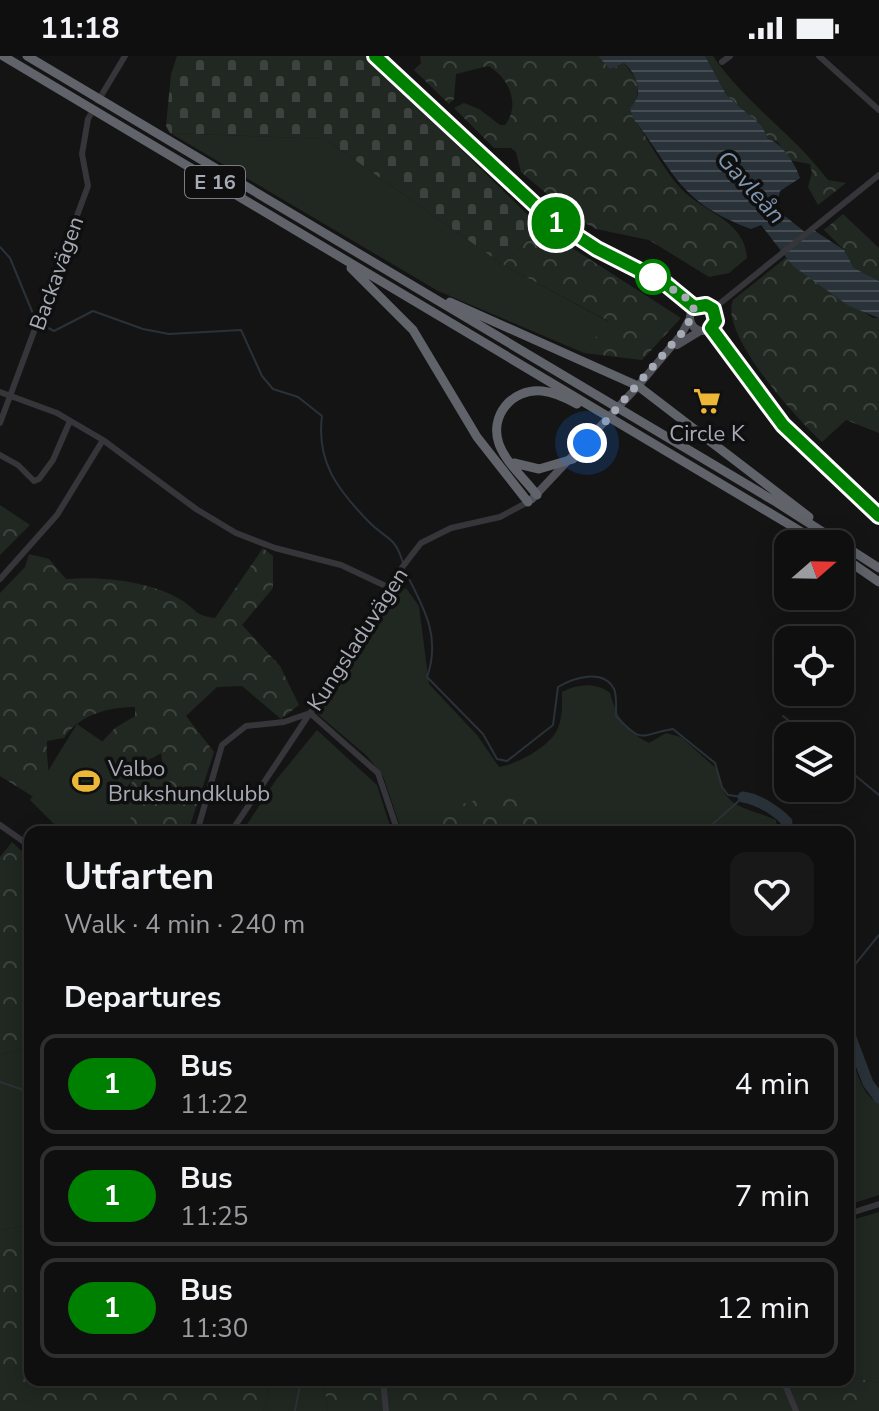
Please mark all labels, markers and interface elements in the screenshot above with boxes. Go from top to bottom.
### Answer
text: 11:18 [40,8,119,49]
water label: Gavleån [710,143,792,231]
road number: E 16 [185,166,245,198]
line badge: 1 [530,197,582,249]
text: 1 [548,204,564,242]
street label: Backavägen [22,212,91,334]
unlabelled marker [636,260,670,294]
supermarket icon: Circle K [692,386,722,416]
place label: Circle K [669,419,746,449]
your location [567,423,607,463]
north arrow [774,530,854,610]
map controls [774,530,854,802]
street label: Kungsladuvägen [300,562,415,717]
button: locate [774,626,854,706]
button: layers [774,722,854,802]
place label: Valbo Brukshundklubb [107,754,270,809]
sports icon: Valbo Brukshundklubb [71,766,101,796]
text: Utfarten [64,851,214,902]
button: heart [730,852,814,936]
text: Walk · 4 min · 240 m [64,907,305,942]
text: Departures [64,977,221,1018]
text: Bus [180,1046,233,1087]
text: 4 min [735,1064,810,1105]
text: 1 [104,1065,120,1103]
text: 11:22 [180,1087,248,1122]
text: Bus [180,1158,233,1199]
text: 7 min [735,1176,810,1217]
text: 1 [104,1177,120,1215]
text: 11:25 [180,1199,248,1234]
text: Bus [180,1270,233,1311]
text: 12 min [717,1288,810,1329]
text: 1 [104,1289,120,1327]
text: 11:30 [180,1311,248,1346]

